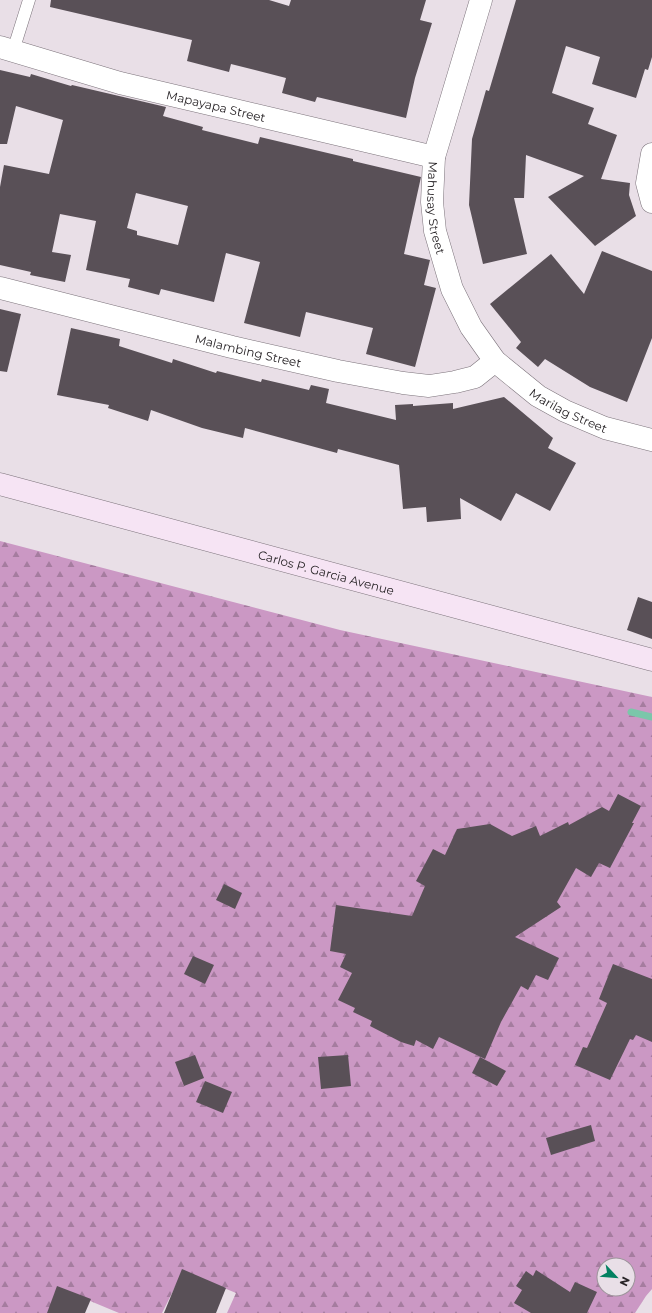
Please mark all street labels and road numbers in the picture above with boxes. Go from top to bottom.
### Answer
street label: Mapayapa Street [165,87,267,125]
street label: Mahusay Street [425,161,449,256]
street label: Malambing Street [194,330,303,370]
street label: Marilag Street [527,385,610,436]
street label: Carlos P. Garcia Avenue [257,547,396,598]

